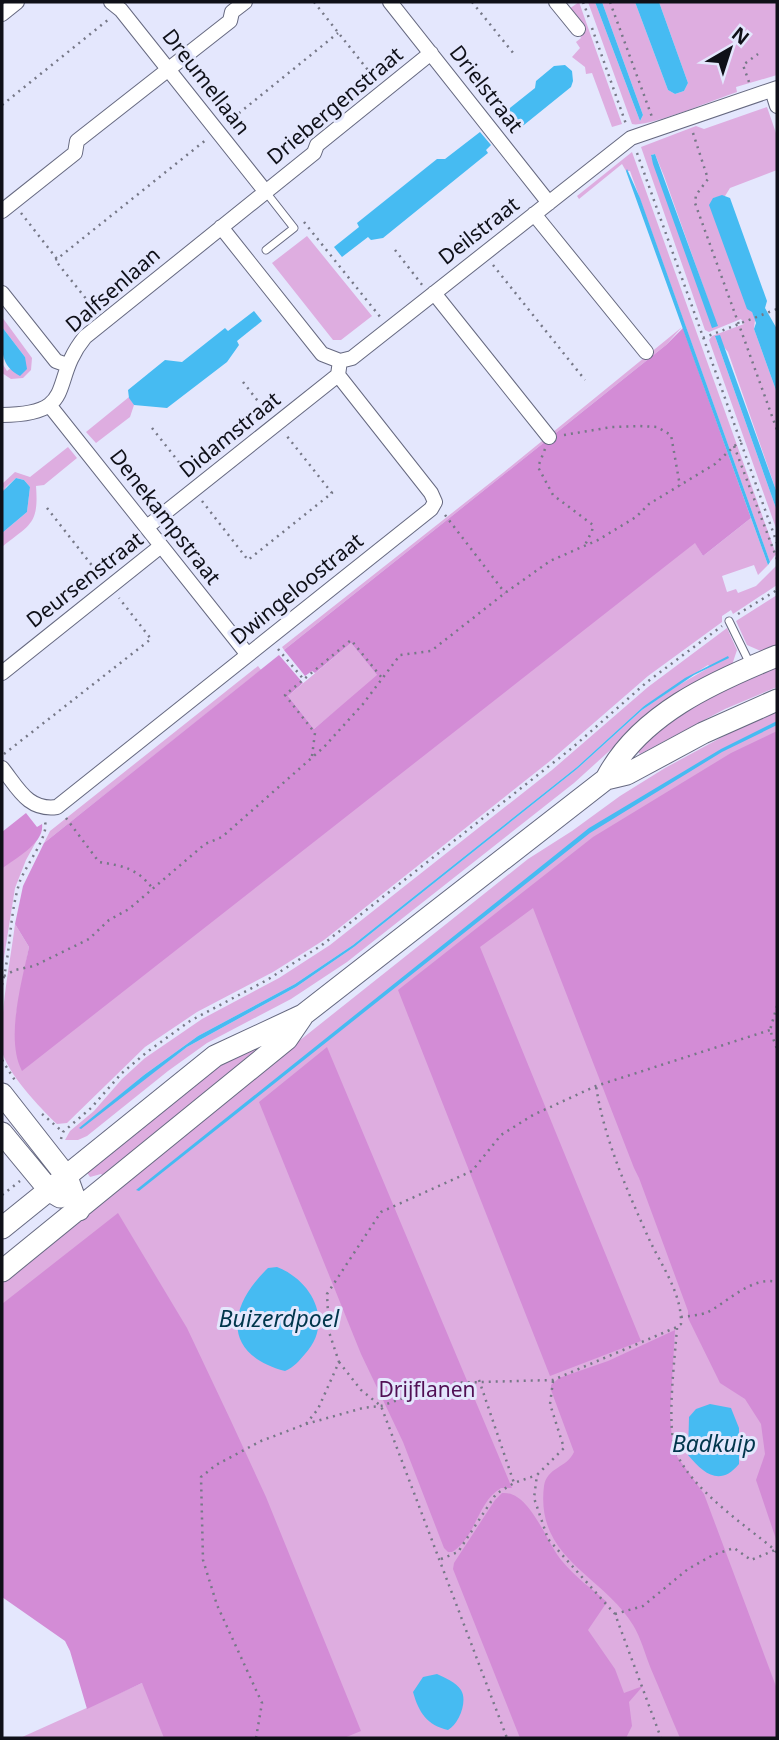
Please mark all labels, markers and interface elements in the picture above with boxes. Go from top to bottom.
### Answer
north arrow [695,14,765,84]
text: N [727,21,755,51]
street label: Dreumellaan [157,23,257,140]
street label: Drielstraat [444,39,530,138]
street label: Driebergenstraat [261,40,409,170]
street label: Deilstraat [432,190,525,271]
street label: Dalfsenlaan [59,240,166,338]
street label: Didamstraat [173,385,286,484]
street label: Denekampstraat [104,443,228,590]
street label: Deursenstraat [20,525,149,634]
street label: Dwingeloostraat [224,526,369,650]
water label: Buizerdpoel [219,1302,340,1334]
park label: Drijflanen [378,1375,476,1403]
water label: Badkuip [672,1427,756,1459]

